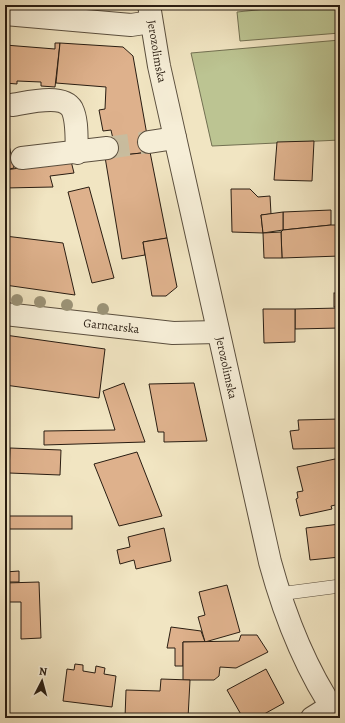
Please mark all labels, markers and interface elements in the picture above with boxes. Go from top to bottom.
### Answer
street label: Jerozolimska [144,19,171,85]
street label: Garncarska [83,315,140,337]
street label: Jerozolimska [212,335,241,401]
north arrow [22,661,62,701]
text: N [38,664,48,679]

